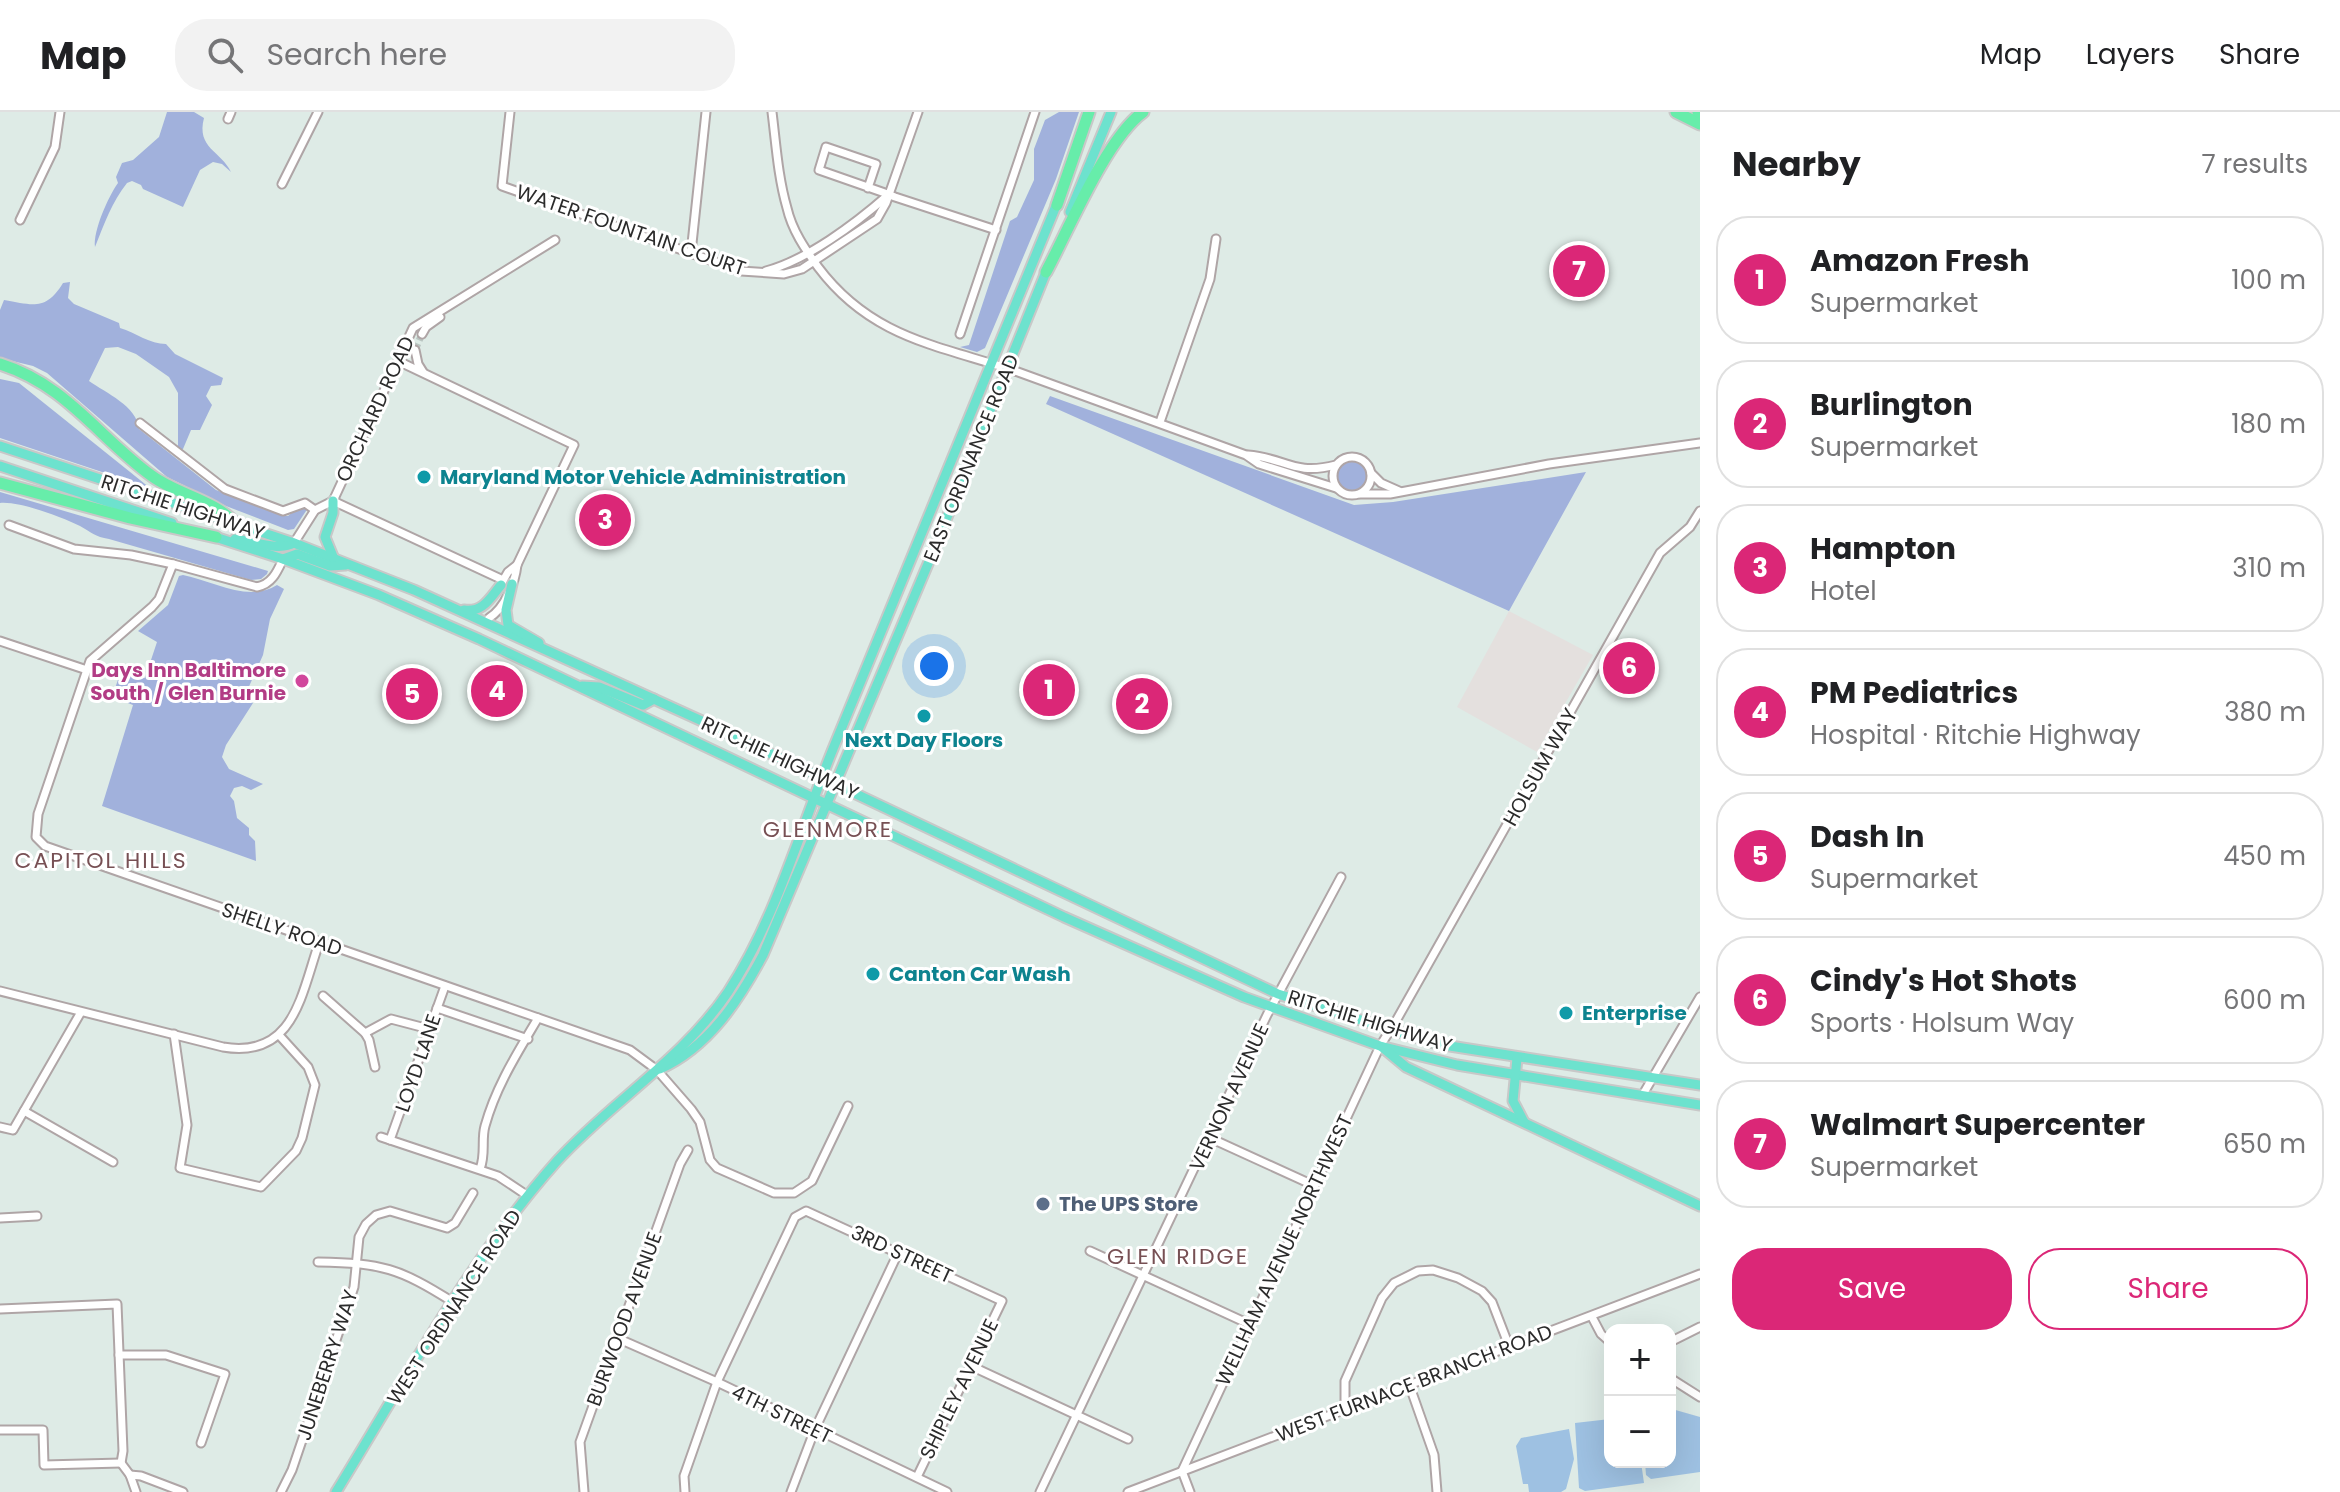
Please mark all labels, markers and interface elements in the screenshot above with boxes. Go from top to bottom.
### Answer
search box [175,19,735,91]
text: Map [40,29,127,82]
icon: search [203,33,247,77]
text: Search here [267,33,447,76]
text: Map [1980,35,2042,74]
text: Layers [2086,35,2175,74]
text: Share [2219,35,2300,74]
text: Nearby [1732,140,1861,188]
text: 7 results [2201,146,2308,182]
street label: WATER FOUNTAIN COURT [512,177,750,283]
text: Amazon Fresh [1810,239,2030,282]
pin: 7 [1553,241,1605,301]
text: 1 [1755,262,1765,298]
text: 100 m [2231,262,2306,298]
text: Supermarket [1810,285,1978,321]
street label: ORCHARD ROAD [329,332,421,486]
street label: EAST ORDNANCE ROAD [916,350,1026,566]
text: Burlington [1810,383,1973,426]
text: 2 [1753,406,1767,442]
text: 180 m [2231,406,2306,442]
text: Supermarket [1810,429,1978,465]
place label: Maryland Motor Vehicle Administration [440,463,846,491]
street label: RITCHIE HIGHWAY [98,467,269,547]
marker: Maryland Motor Vehicle Administration [415,468,433,486]
pin: 3 [579,490,631,550]
text: Hampton [1810,527,1956,570]
text: 3 [1752,550,1768,586]
text: 310 m [2232,550,2306,586]
text: Hotel [1810,573,1877,609]
pin: 6 [1603,638,1655,698]
your location [914,646,954,686]
place label: Days Inn Baltimore South / Glen Burnie [90,656,286,707]
pin: 1 [1023,660,1075,720]
pin: 4 [471,661,523,721]
pin: 5 [386,664,438,724]
text: PM Pediatrics [1810,671,2018,714]
marker: Days Inn Baltimore South / Glen Burnie [293,672,311,690]
pin: 2 [1116,674,1168,734]
text: 4 [1751,694,1769,730]
text: 380 m [2224,694,2306,730]
street label: HOLSUM WAY [1496,703,1584,831]
marker: Next Day Floors [915,707,933,725]
street label: RITCHIE HIGHWAY [697,709,863,807]
text: Hospital · Ritchie Highway [1810,717,2141,753]
place label: Next Day Floors [845,726,1003,754]
district label: GLENMORE [763,814,893,845]
text: Dash In [1810,815,1925,858]
text: 5 [1752,838,1768,874]
text: 450 m [2223,838,2306,874]
district label: CAPITOL HILLS [14,845,188,876]
text: Supermarket [1810,861,1978,897]
street label: SHELLY ROAD [218,895,346,963]
text: Cindy's Hot Shots [1810,959,2077,1002]
place label: Canton Car Wash [889,960,1071,988]
marker: Canton Car Wash [864,965,882,983]
text: 6 [1752,982,1768,1018]
text: 600 m [2223,982,2306,1018]
street label: RITCHIE HIGHWAY [1284,983,1456,1059]
place label: Enterprise [1582,999,1687,1027]
marker: Enterprise [1557,1004,1575,1022]
text: Sports · Holsum Way [1810,1005,2074,1041]
street label: LOYD LANE [388,1010,448,1116]
street label: VERNON AVENUE [1182,1018,1276,1176]
text: Walmart Supercenter [1810,1103,2145,1146]
street label: WELLHAM AVENUE NORTHWEST [1209,1110,1359,1390]
text: 7 [1753,1126,1767,1162]
text: 650 m [2223,1126,2306,1162]
text: Supermarket [1810,1149,1978,1185]
place label: The UPS Store [1059,1190,1198,1218]
marker: The UPS Store [1034,1195,1052,1213]
street label: WEST ORDNANCE ROAD [380,1204,528,1410]
street label: 3RD STREET [846,1218,958,1290]
street label: BURWOOD AVENUE [579,1228,669,1410]
district label: GLEN RIDGE [1107,1241,1249,1272]
button: Save [1732,1248,2012,1330]
button: Share [2028,1248,2308,1330]
street label: JUNEBERRY WAY [289,1286,365,1444]
street label: SHIPLEY AVENUE [913,1314,1005,1464]
street label: WEST FURNACE BRANCH ROAD [1272,1317,1556,1449]
map controls [1604,1324,1676,1468]
button: + [1604,1324,1676,1396]
street label: 4TH STREET [727,1378,837,1450]
button: − [1604,1396,1676,1468]

